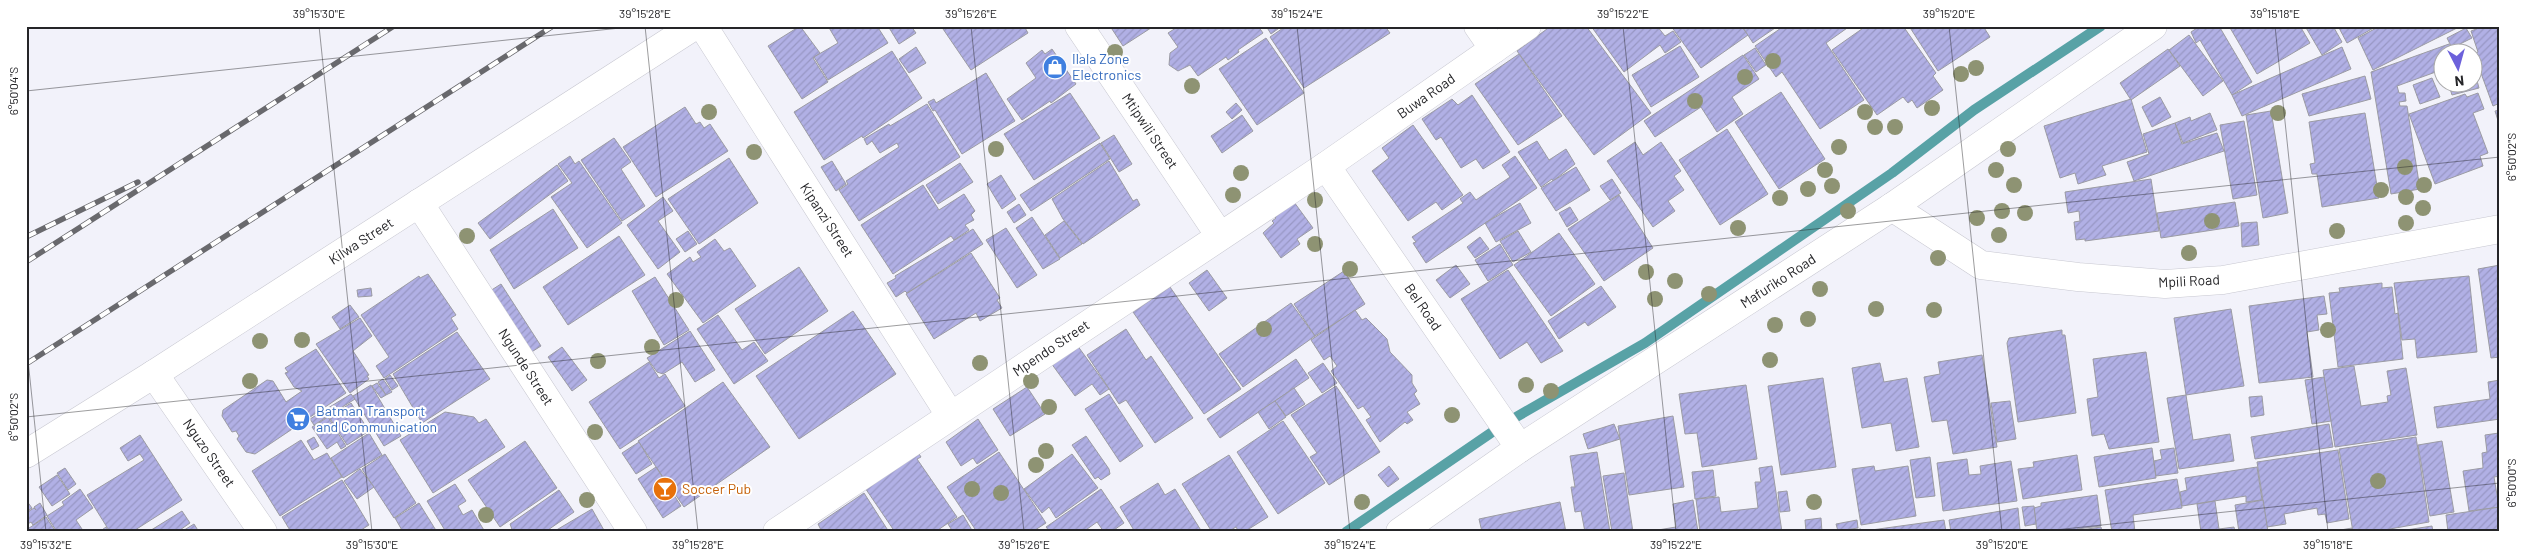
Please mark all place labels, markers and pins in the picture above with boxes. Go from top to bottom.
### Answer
place label: Ilala Zone Electronics [1072,50,1142,83]
shop icon: Ilala Zone Electronics [1042,54,1068,80]
place label: Batman Transport and Communication [316,402,437,435]
supermarket icon: Batman Transport and Communication [285,406,311,432]
bar icon: Soccer Pub [652,476,678,502]
place label: Soccer Pub [682,480,751,497]

